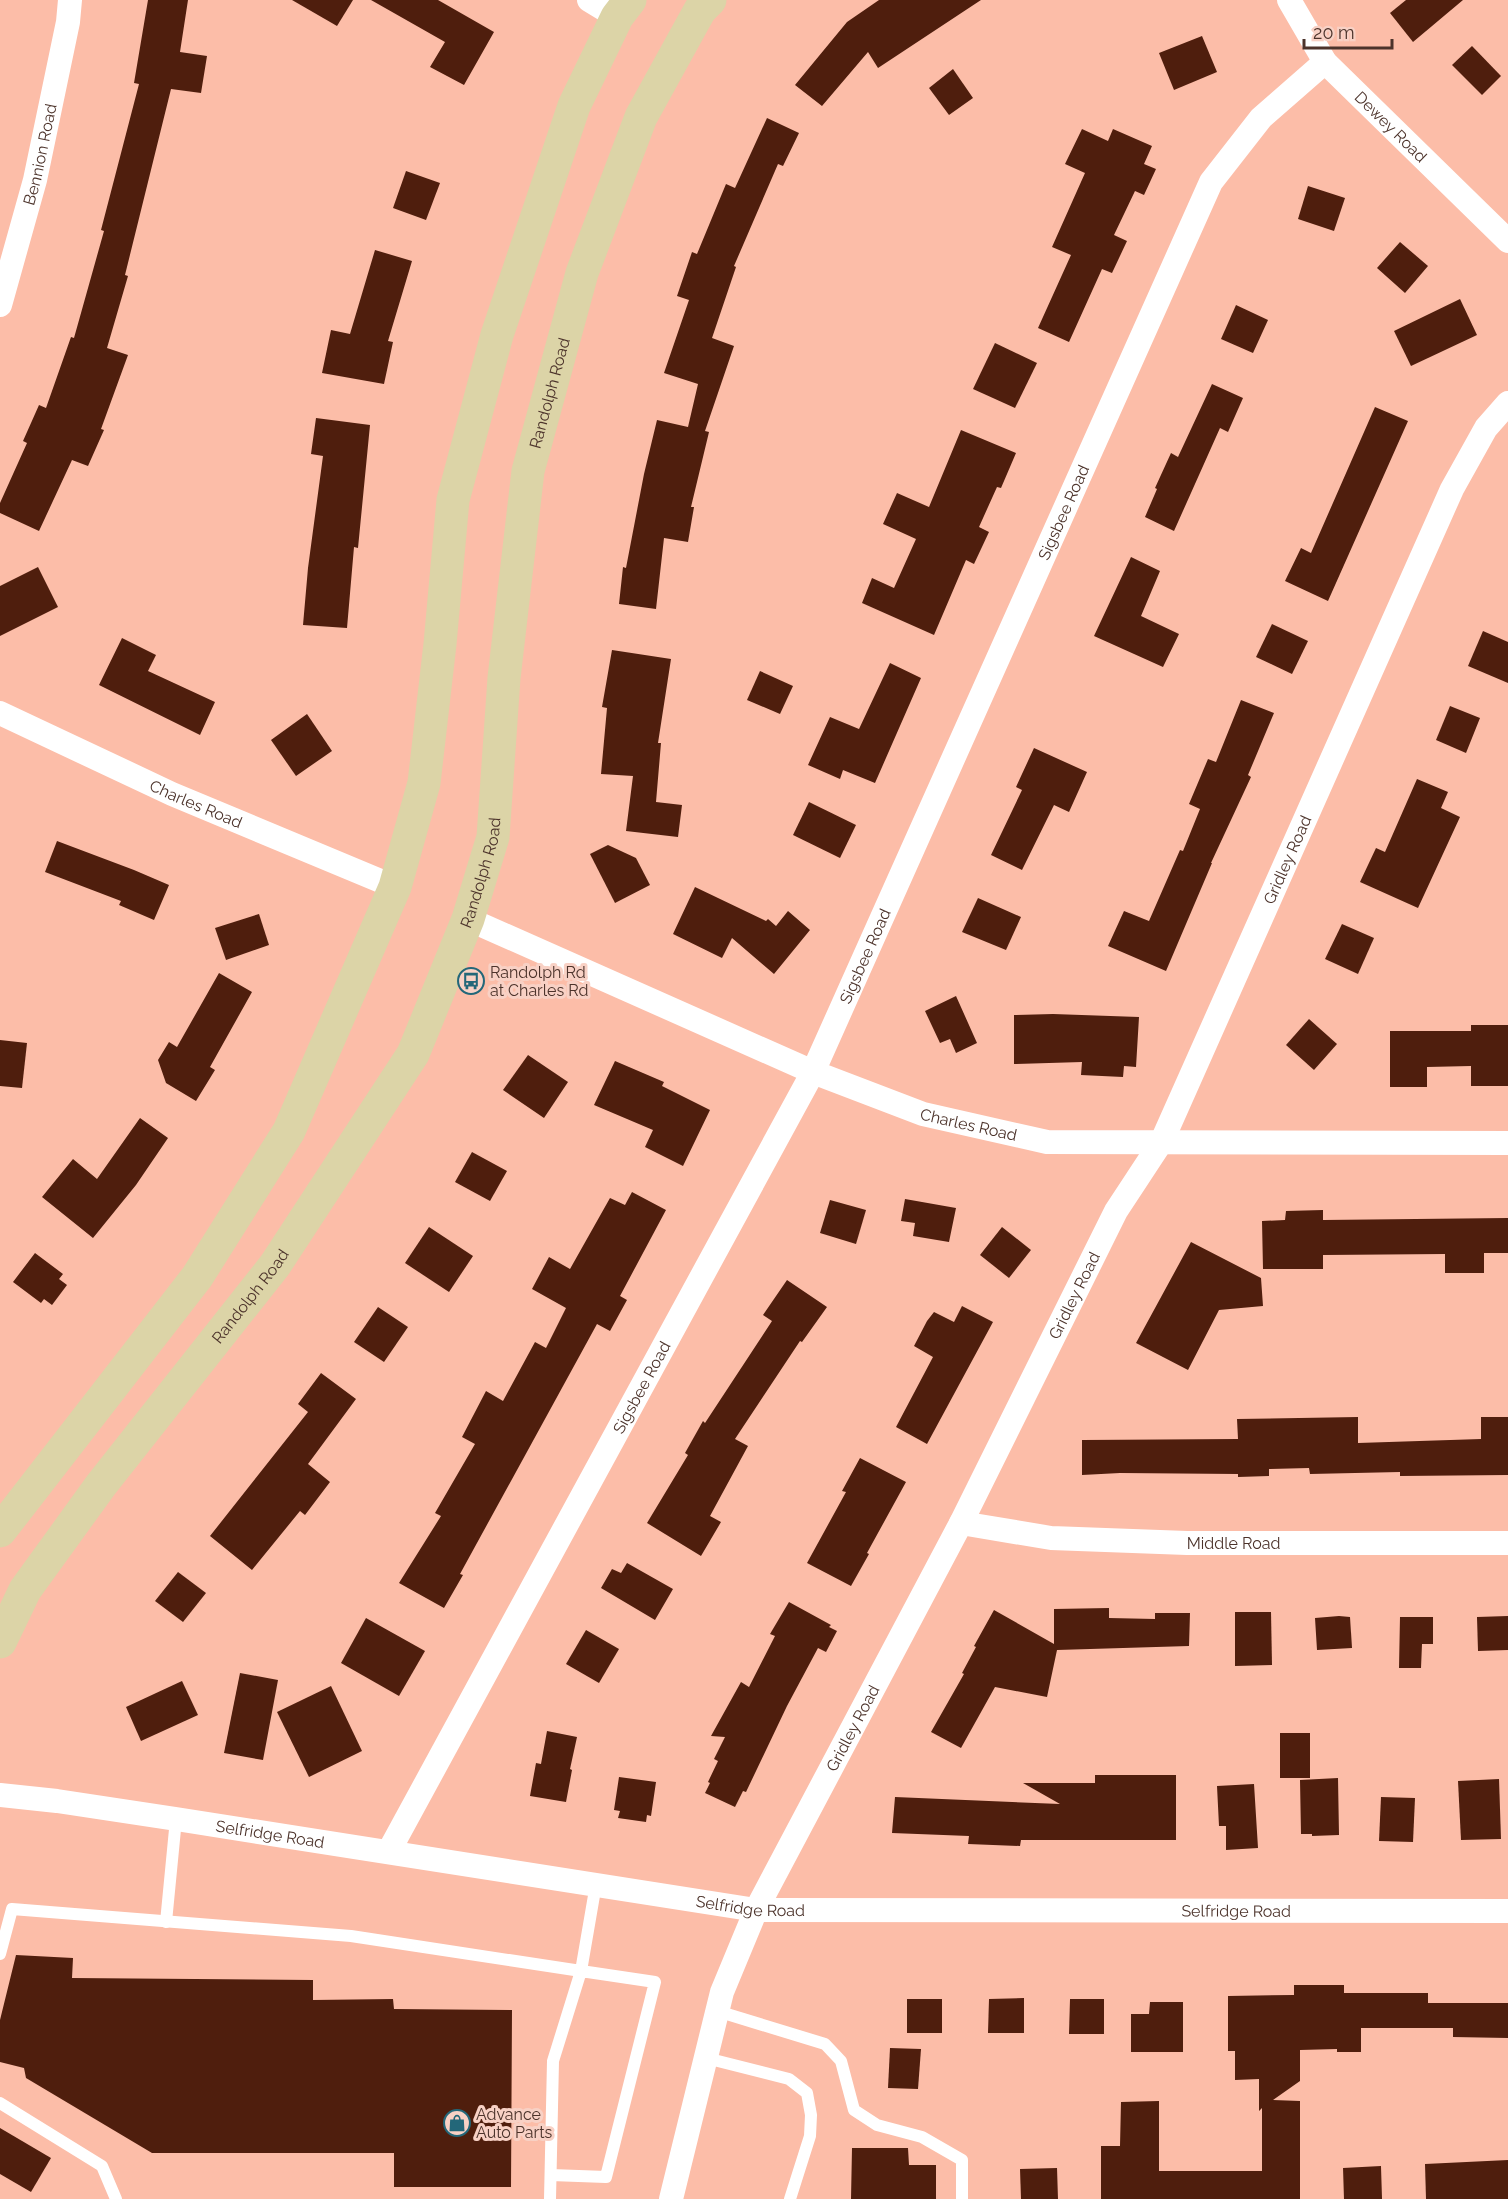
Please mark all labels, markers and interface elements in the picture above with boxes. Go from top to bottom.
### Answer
scale bar [1304,12,1392,50]
text: 20 m [1313,22,1355,43]
street label: Dewey Road [1351,87,1431,166]
street label: Bennion Road [19,102,60,207]
street label: Randolph Road [525,336,573,451]
street label: Sigsbee Road [1034,462,1093,563]
street label: Charles Road [147,775,245,832]
street label: Gridley Road [1259,812,1315,907]
street label: Randolph Road [456,817,504,931]
street label: Sigsbee Road [835,905,894,1006]
place label: Randolph Rd at Charles Rd [490,963,588,1000]
bus stop icon: Randolph Rd at Charles Rd [456,966,486,996]
street label: Charles Road [918,1104,1019,1144]
street label: Randolph Road [208,1245,292,1347]
street label: Gridley Road [1044,1249,1104,1342]
street label: Sigsbee Road [609,1338,674,1437]
street label: Middle Road [1187,1534,1281,1553]
street label: Gridley Road [822,1682,883,1774]
street label: Selfridge Road [215,1816,326,1852]
street label: Selfridge Road [695,1891,805,1920]
street label: Selfridge Road [1181,1901,1291,1920]
place label: Advance Auto Parts [476,2105,553,2142]
shop icon: Advance Auto Parts [442,2108,472,2138]

